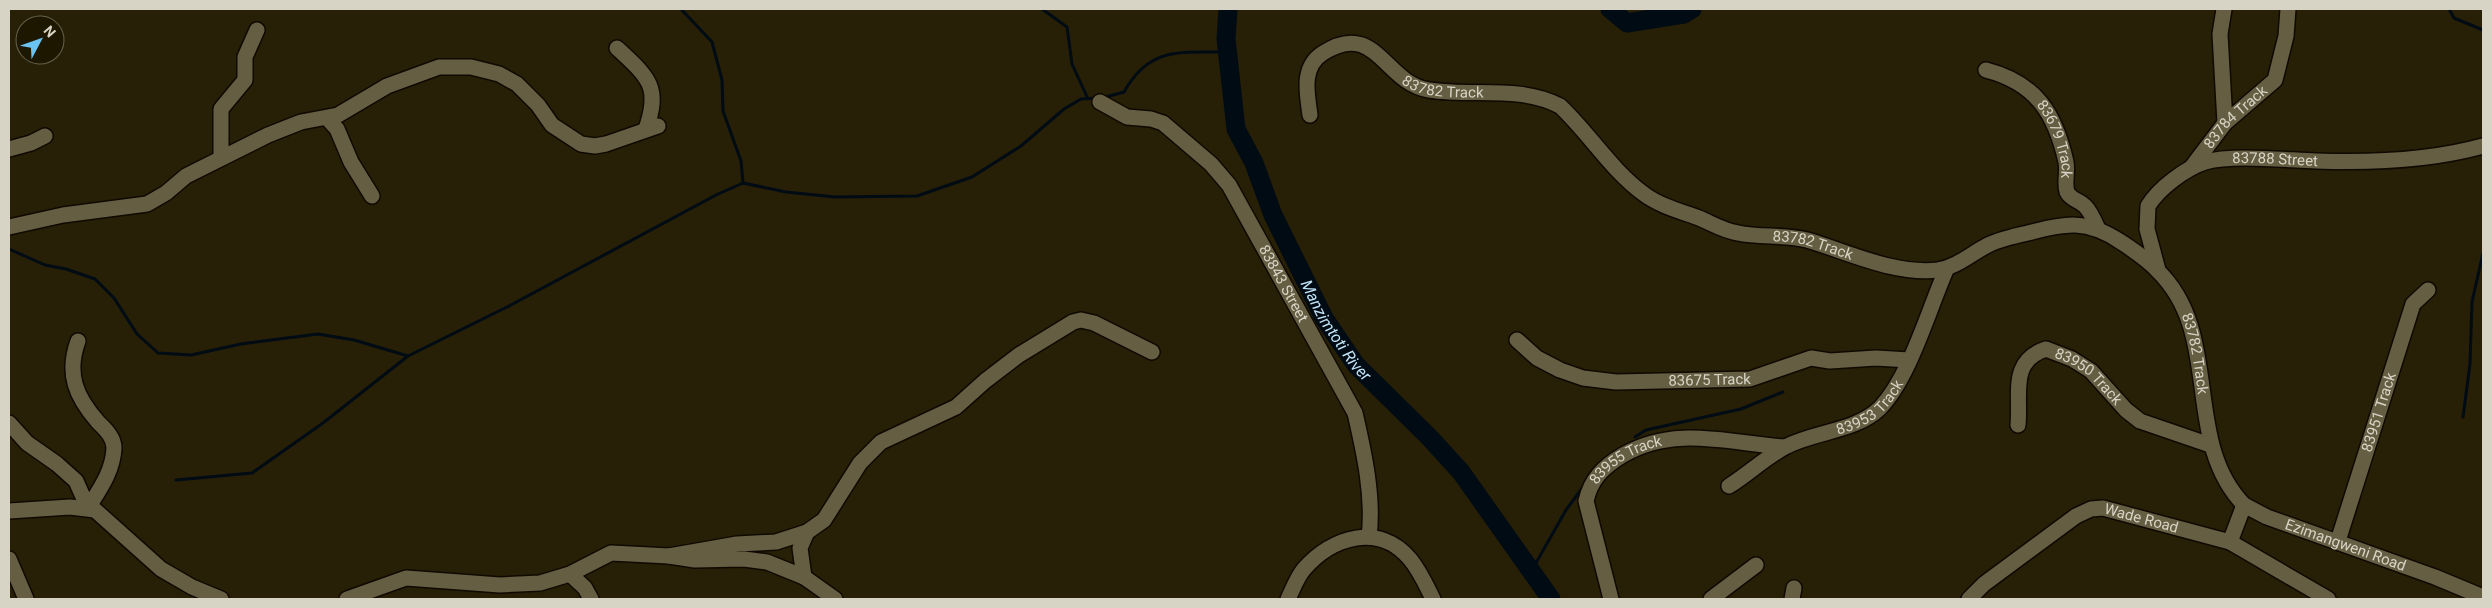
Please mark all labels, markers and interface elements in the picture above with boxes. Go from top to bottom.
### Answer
north arrow [15,15,65,65]
text: N [41,22,59,40]
street label: 83782 Track [1399,71,1484,102]
street label: 83784 Track [2200,81,2271,152]
street label: 83679 Track [2033,96,2076,179]
street label: 83788 Street [2232,149,2318,170]
street label: 83782 Track [1772,227,1856,264]
street label: 83843 Street [1255,242,1312,325]
water label: Manzimtoti River [1297,277,1376,385]
street label: 83782 Track [2178,310,2212,396]
street label: 83950 Track [2052,344,2126,409]
street label: 83675 Track [1668,370,1751,390]
street label: 83951 Track [2358,370,2400,454]
street label: 83953 Track [1834,376,1907,438]
street label: 83955 Track [1585,432,1664,488]
street label: Wade Road [2102,500,2180,537]
street label: Ezimangweni Road [2283,515,2409,575]

